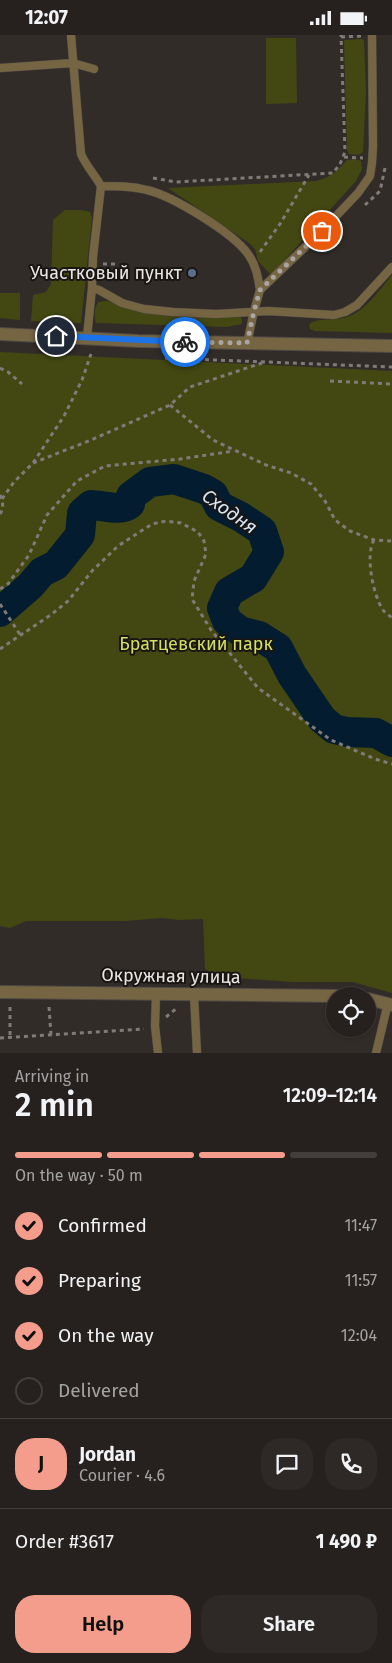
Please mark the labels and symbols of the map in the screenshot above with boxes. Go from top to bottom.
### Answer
pin [301,210,343,252]
place label: Участковый пункт [30,262,183,284]
marker: Участковый пункт [186,267,198,279]
pin [35,315,77,357]
courier [160,317,210,367]
water label: Сходня [198,484,262,539]
park label: Братцевский парк [119,633,273,655]
street label: Окружная улица [101,964,241,988]

